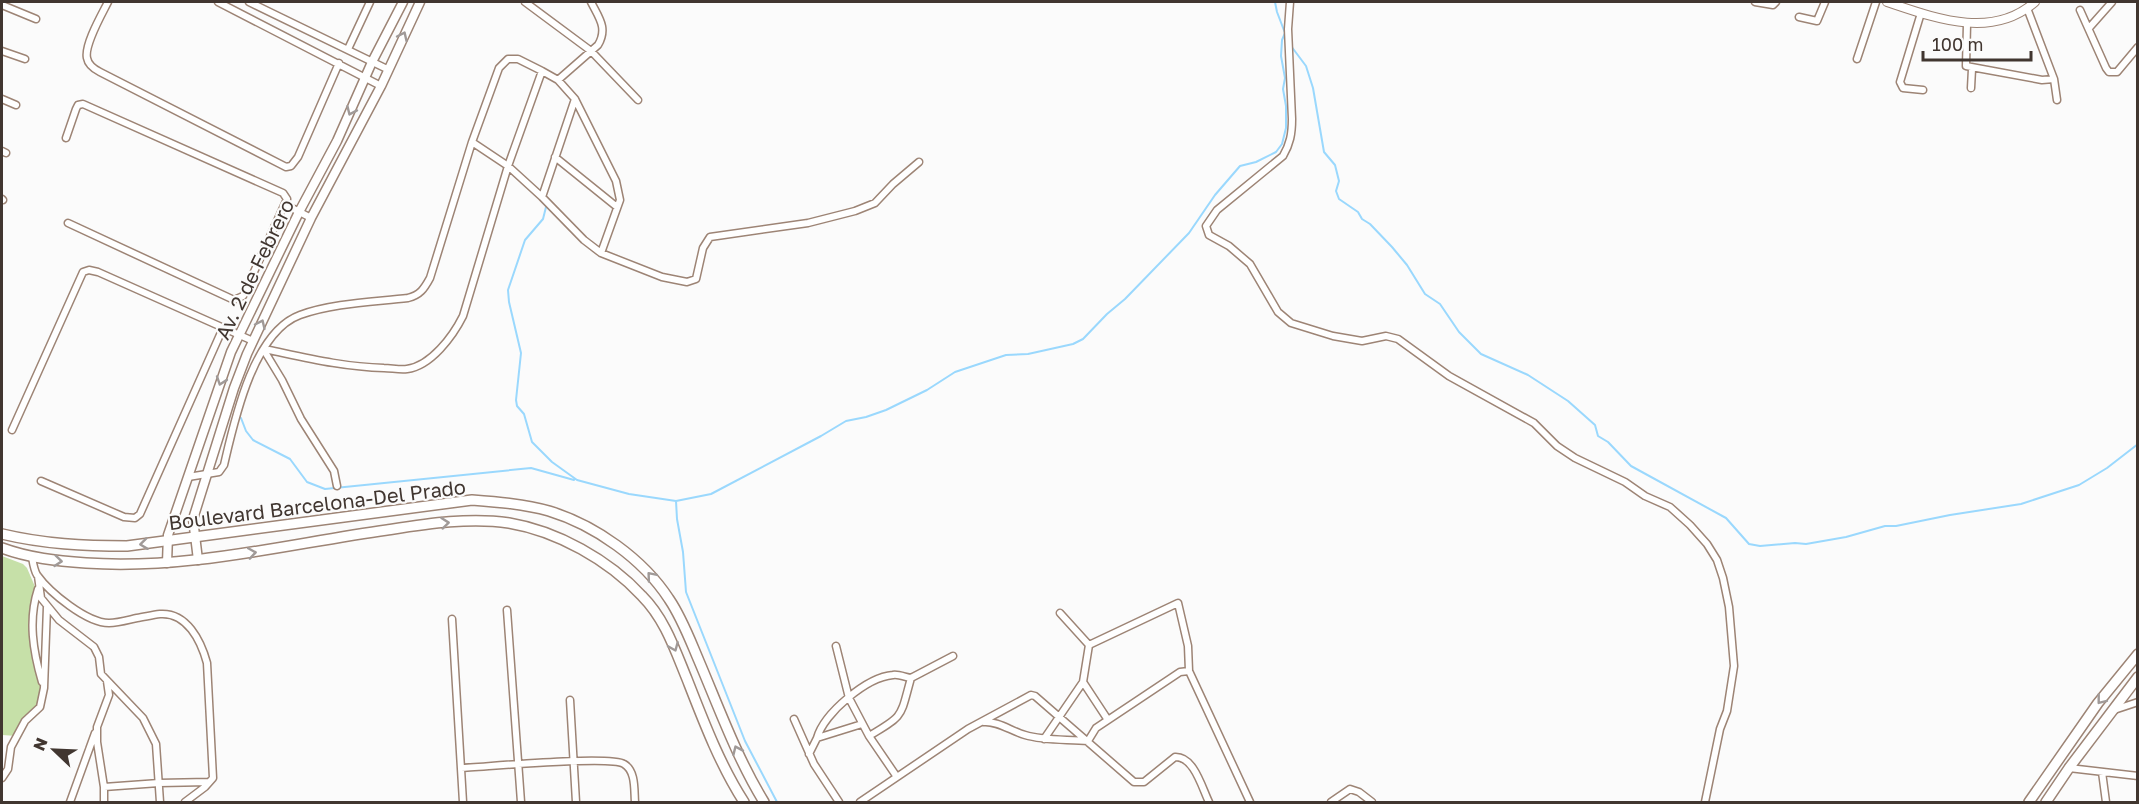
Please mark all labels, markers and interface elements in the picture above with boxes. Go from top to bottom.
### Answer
scale bar [1923,24,2031,62]
one-way arrow [396,31,408,42]
text: 100 m [1932,33,1983,55]
one-way arrow [346,104,358,115]
street label: Av. 2 de Febrero [210,195,298,343]
one-way arrow [254,319,266,330]
one-way arrow [216,375,229,386]
street label: Boulevard Barcelona-Del Prado [167,474,467,534]
one-way arrow [441,517,450,530]
one-way arrow [140,538,149,550]
one-way arrow [248,547,257,559]
one-way arrow [54,554,63,567]
one-way arrow [647,572,658,583]
one-way arrow [667,641,679,652]
one-way arrow [2097,693,2108,704]
north arrow [24,720,84,780]
text: N [29,735,52,754]
one-way arrow [732,746,744,757]

